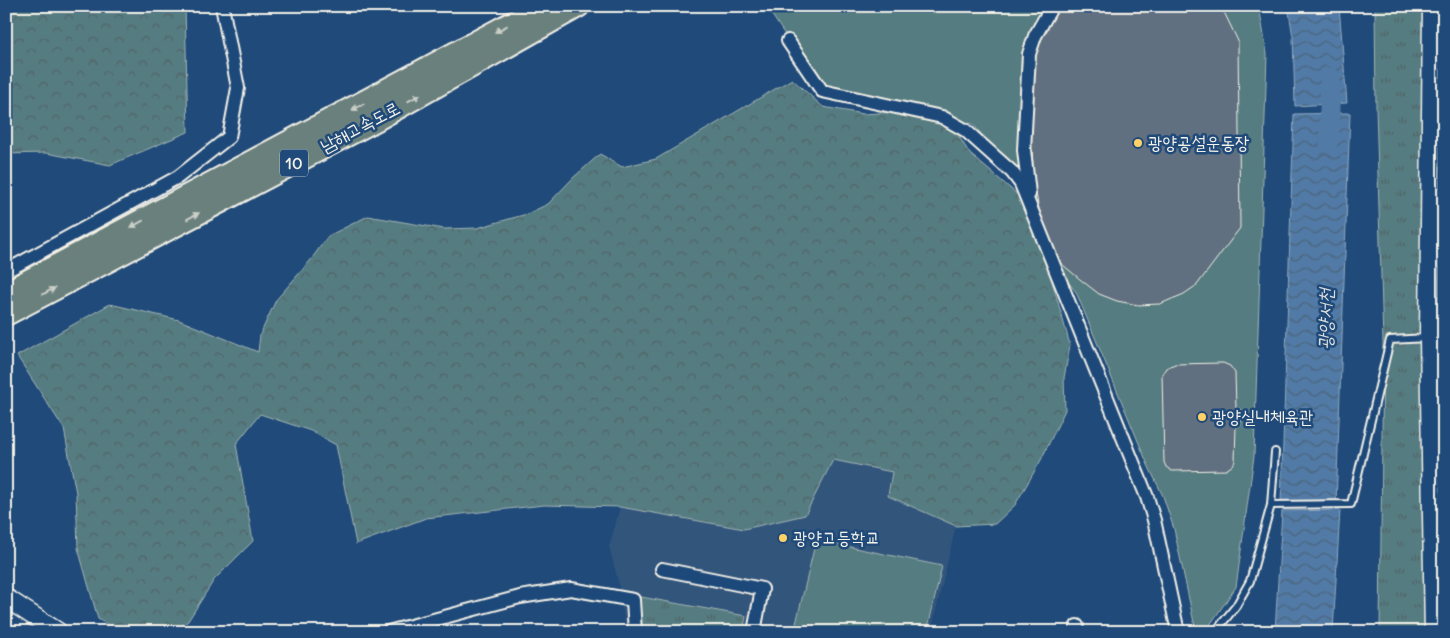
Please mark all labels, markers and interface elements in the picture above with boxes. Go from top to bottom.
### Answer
one-way arrow [494,25,507,34]
one-way arrow [407,94,421,102]
street label: 남해고속도로 [316,96,404,157]
one-way arrow [351,102,365,111]
place label: 광양공설운동장 [1148,131,1249,154]
marker: 광양공설운동장 [1132,137,1144,149]
road number: 10 [280,150,308,177]
one-way arrow [186,212,200,220]
one-way arrow [130,220,144,228]
one-way arrow [42,287,57,295]
water label: 광양서천 [1312,287,1338,350]
place label: 광양실내체육관 [1212,405,1313,428]
marker: 광양실내체육관 [1196,411,1208,423]
place label: 광양고등학교 [793,526,880,549]
marker: 광양고등학교 [777,532,789,544]

